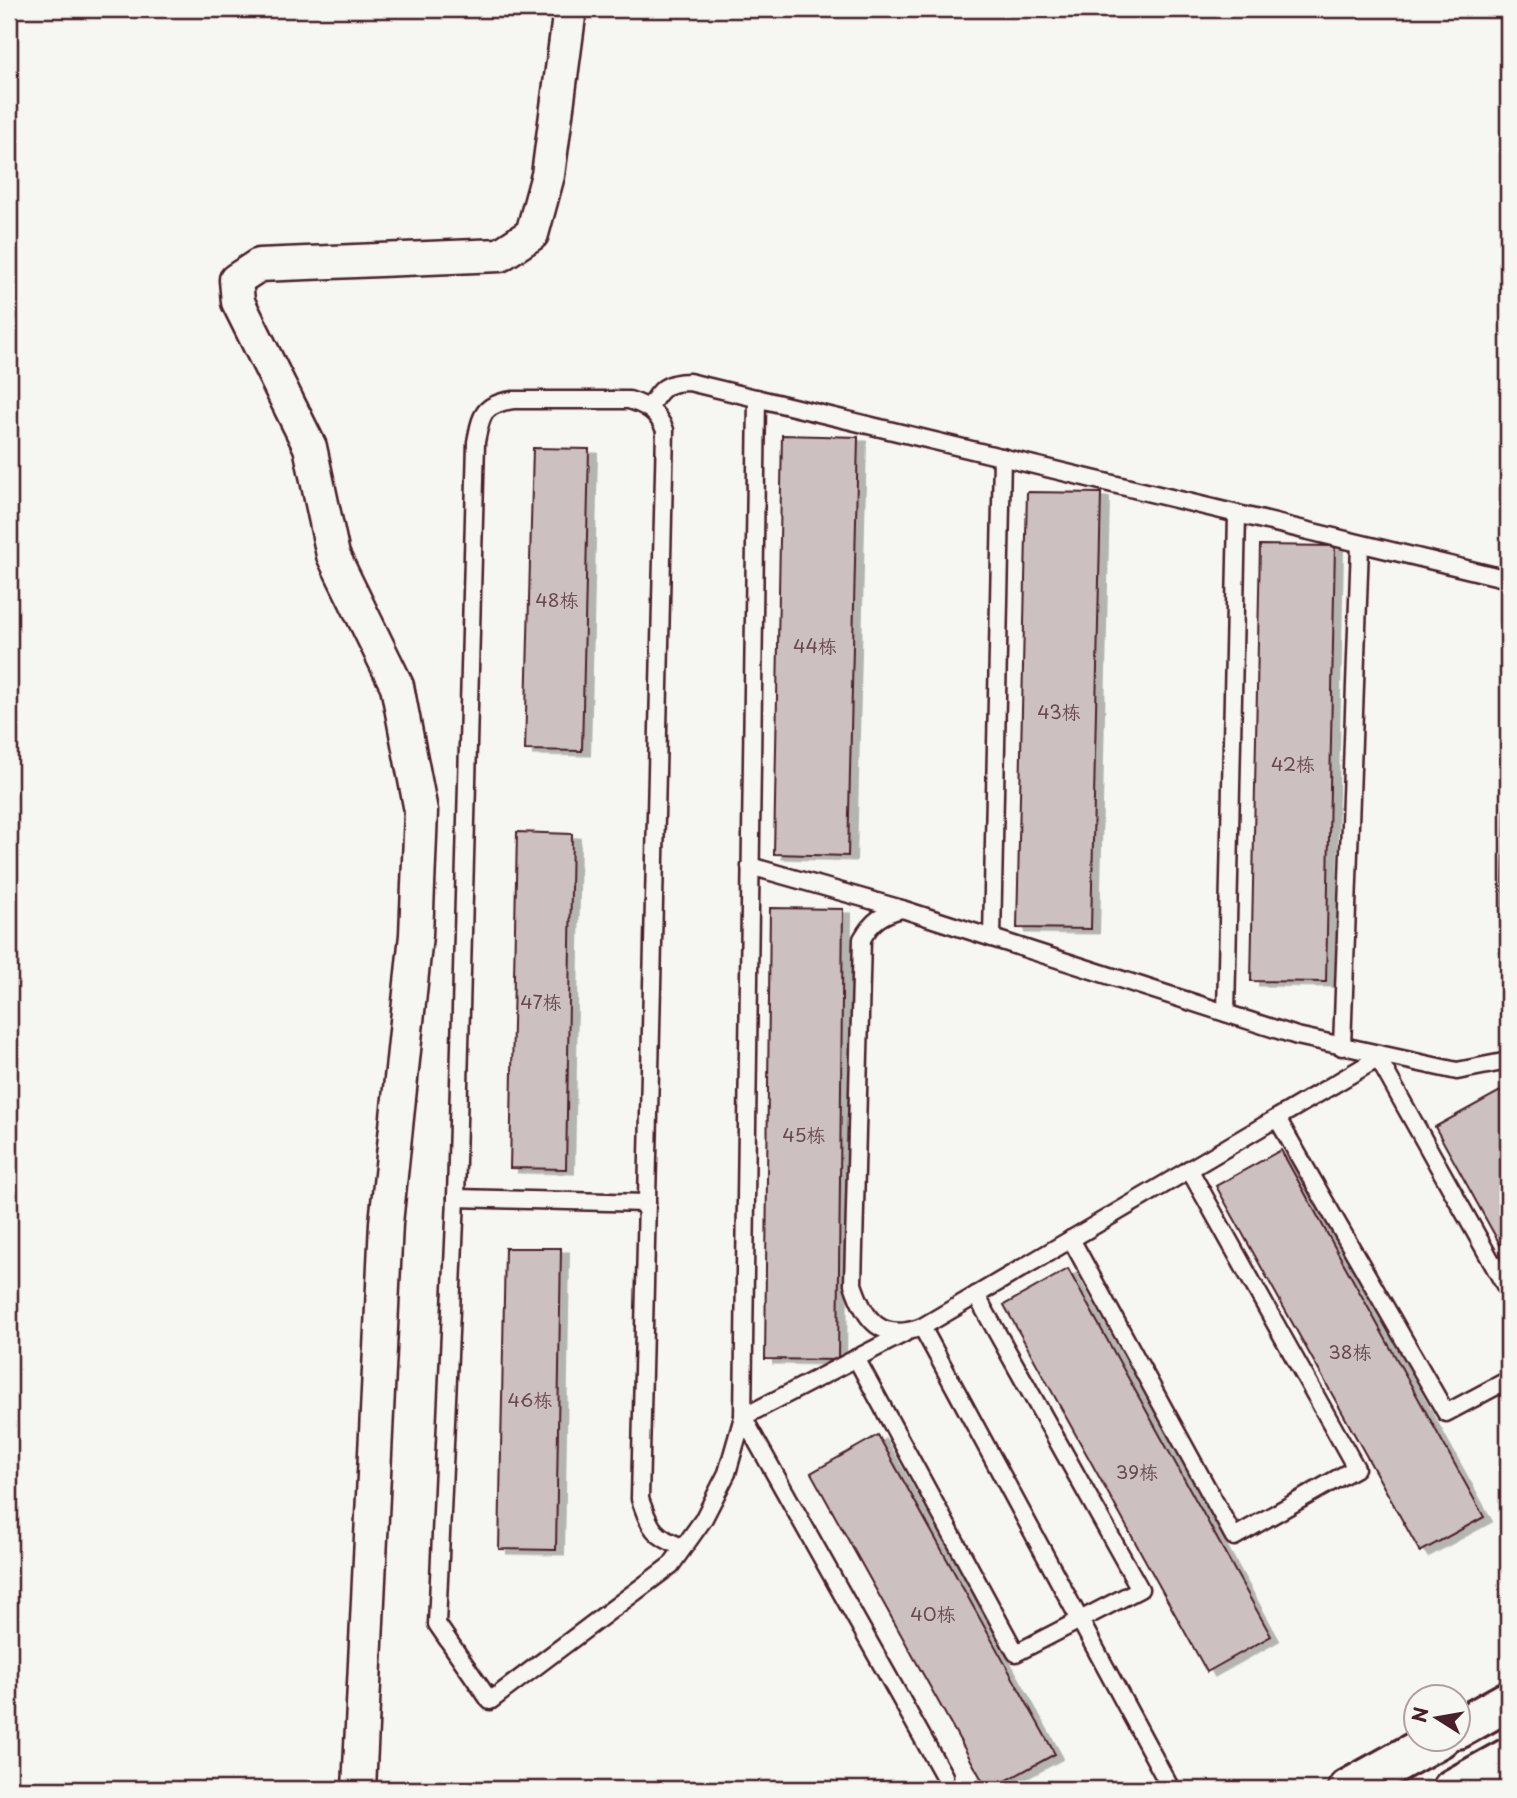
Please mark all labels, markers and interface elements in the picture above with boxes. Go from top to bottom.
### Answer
house number: 48栋 [535,585,579,613]
house number: 44栋 [793,631,837,659]
house number: 43栋 [1037,697,1081,725]
house number: 42栋 [1271,749,1315,777]
house number: 47栋 [520,987,562,1015]
house number: 45栋 [782,1120,826,1148]
house number: 38栋 [1328,1337,1372,1365]
house number: 46栋 [508,1385,552,1413]
house number: 39栋 [1116,1457,1158,1485]
house number: 40栋 [910,1599,956,1627]
north arrow [1402,1682,1472,1752]
text: N [1404,1705,1435,1725]

